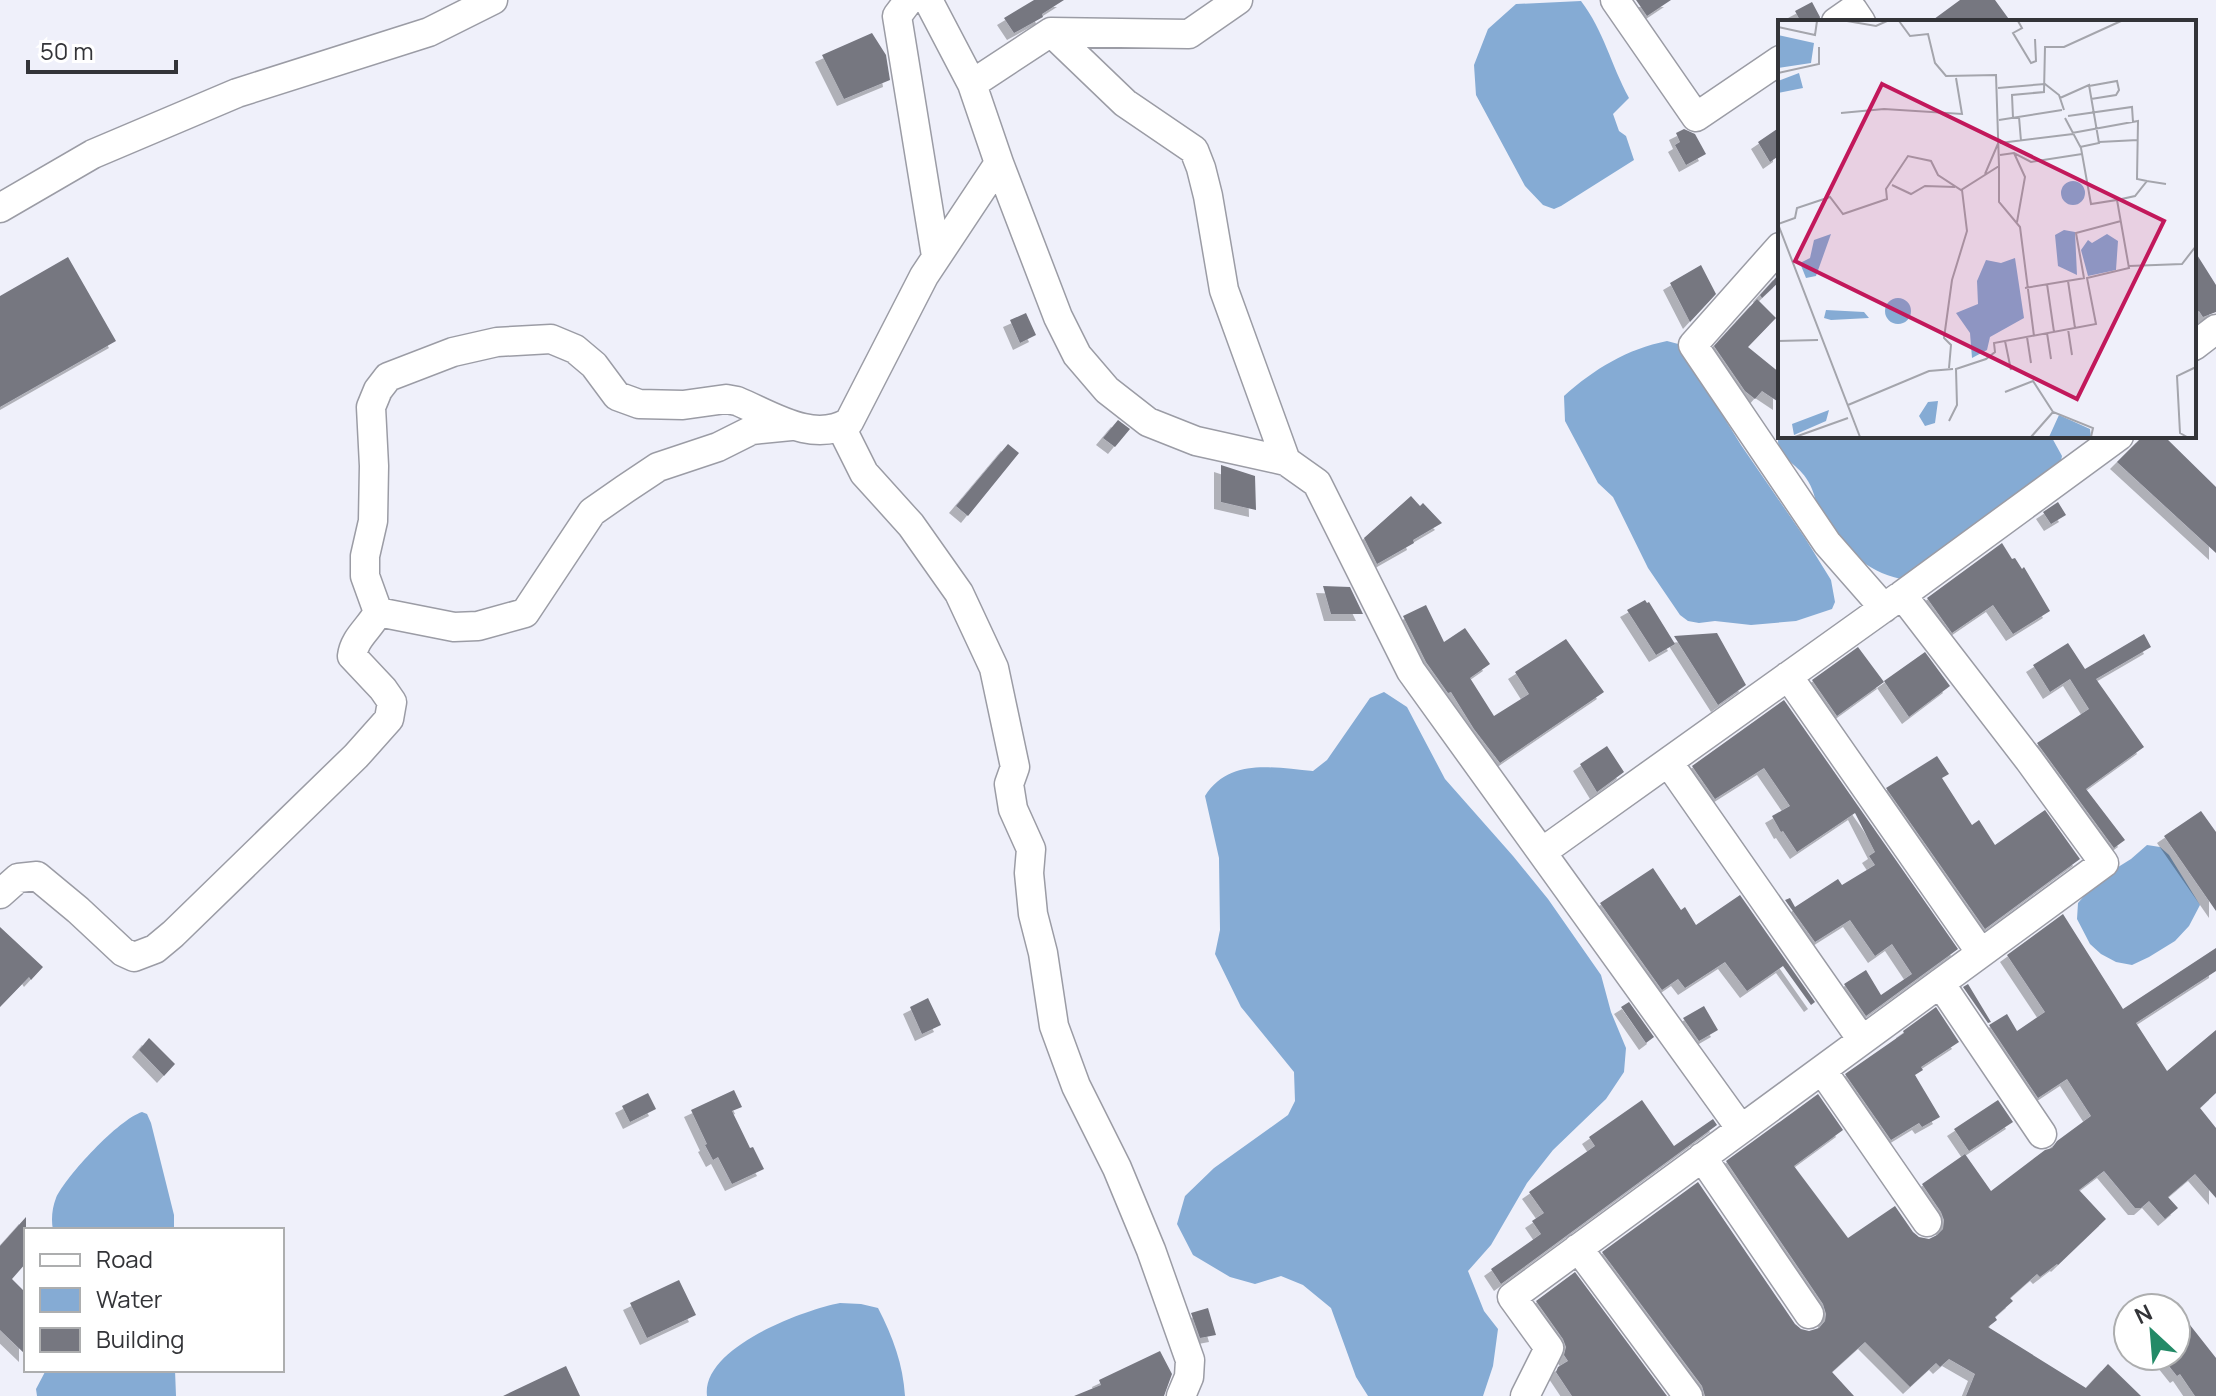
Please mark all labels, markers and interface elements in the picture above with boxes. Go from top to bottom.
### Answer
inset map [1778,20,2196,438]
scale bar [28,24,176,74]
text: 50 m [40,34,94,67]
legend [24,1228,284,1372]
text: Road [96,1242,153,1275]
text: Water [96,1282,163,1315]
north arrow [2112,1292,2192,1372]
text: N [2130,1297,2157,1331]
text: Building [96,1322,184,1355]

